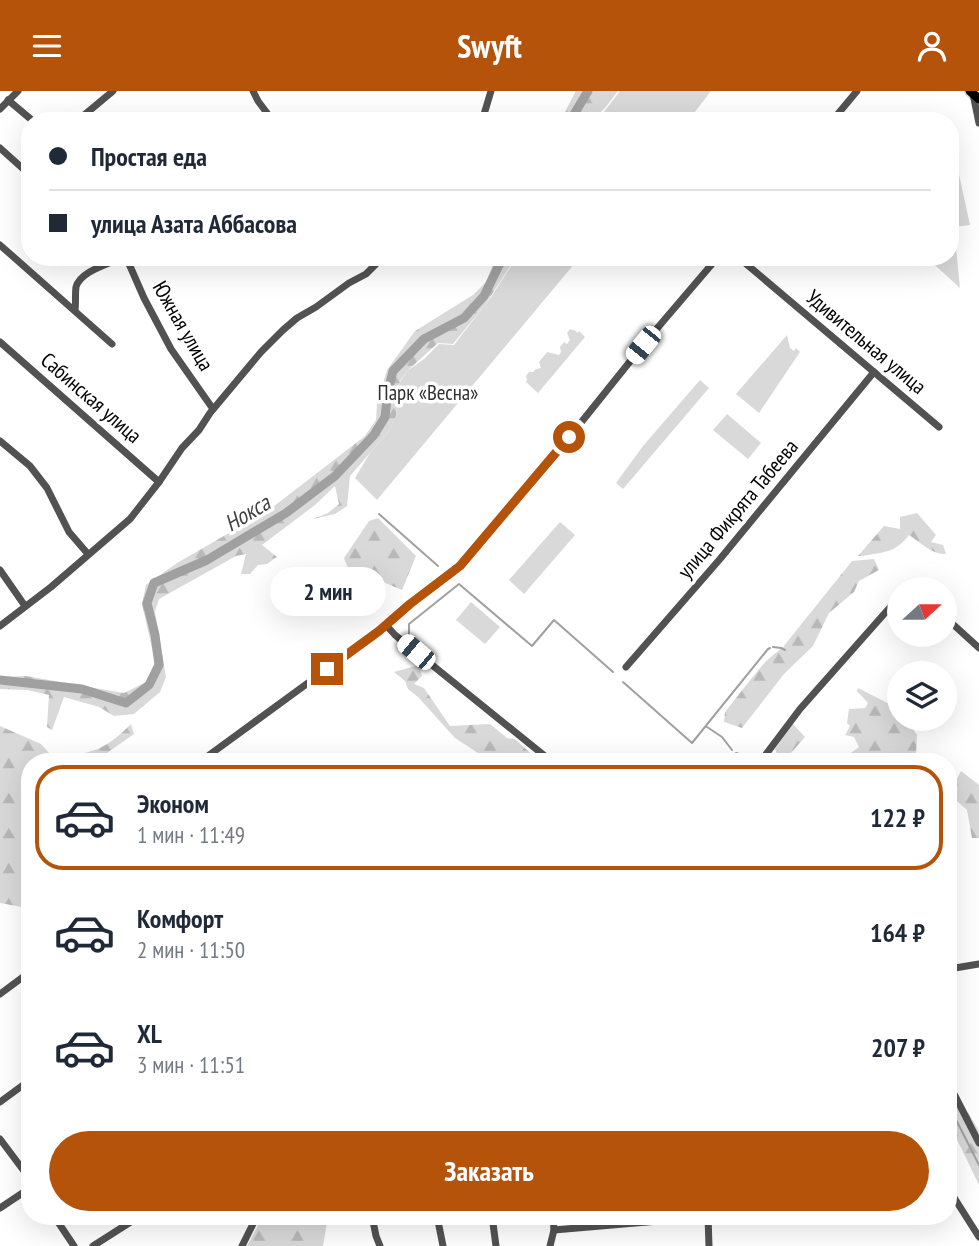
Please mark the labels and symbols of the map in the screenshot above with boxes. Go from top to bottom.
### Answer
street label: Южная улица [147,276,220,376]
street label: Удивительная улица [801,284,932,400]
car [622,322,665,368]
street label: Сабинская улица [35,346,147,449]
park label: Парк «Весна» [378,379,478,406]
route start [553,421,585,453]
street label: улица Фикрята Табеева [672,434,804,584]
water label: Нокса [219,487,276,537]
callout: 2 мин [269,567,385,617]
north arrow [887,577,957,647]
car [394,630,439,674]
route end [311,653,343,685]

